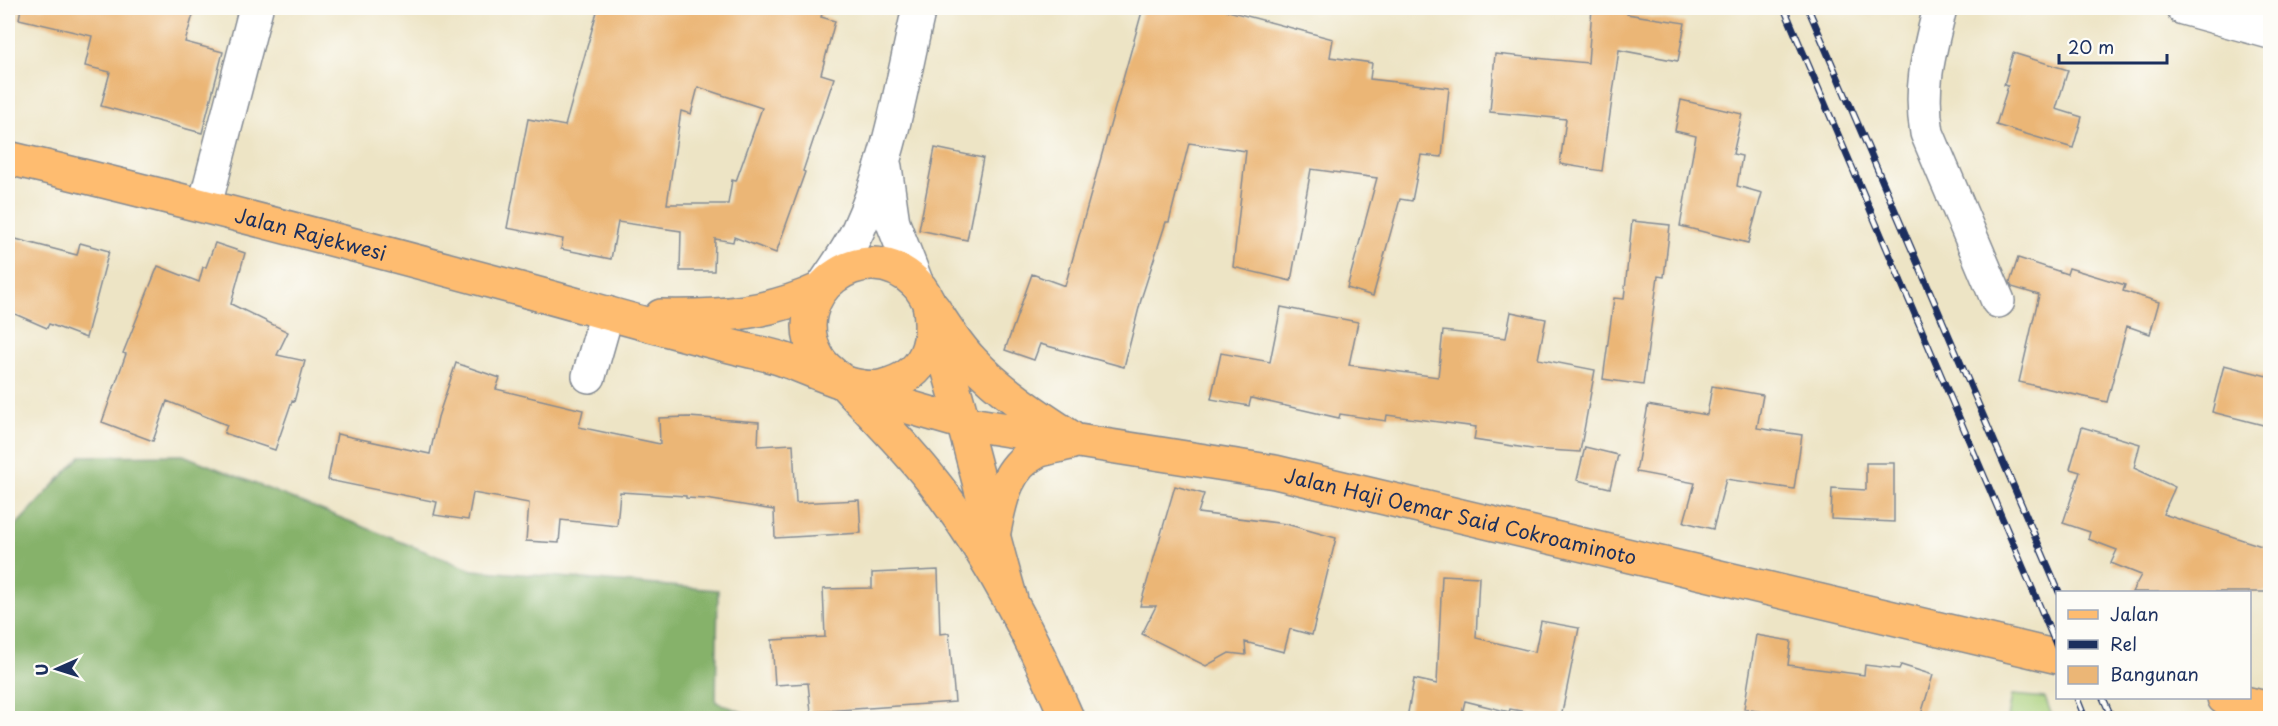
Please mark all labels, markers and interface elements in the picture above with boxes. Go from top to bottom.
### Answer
scale bar [2059,27,2167,65]
text: 20 m [2068,33,2114,60]
street label: Jalan Rajekwesi [232,200,390,268]
street label: Jalan Haji Oemar Said Cokroaminoto [1281,460,1640,572]
legend [2056,591,2251,699]
text: Jalan [2110,600,2159,627]
text: Rel [2110,630,2137,657]
north arrow [27,639,87,699]
text: Bangunan [2110,660,2199,687]
text: U [29,663,53,677]

